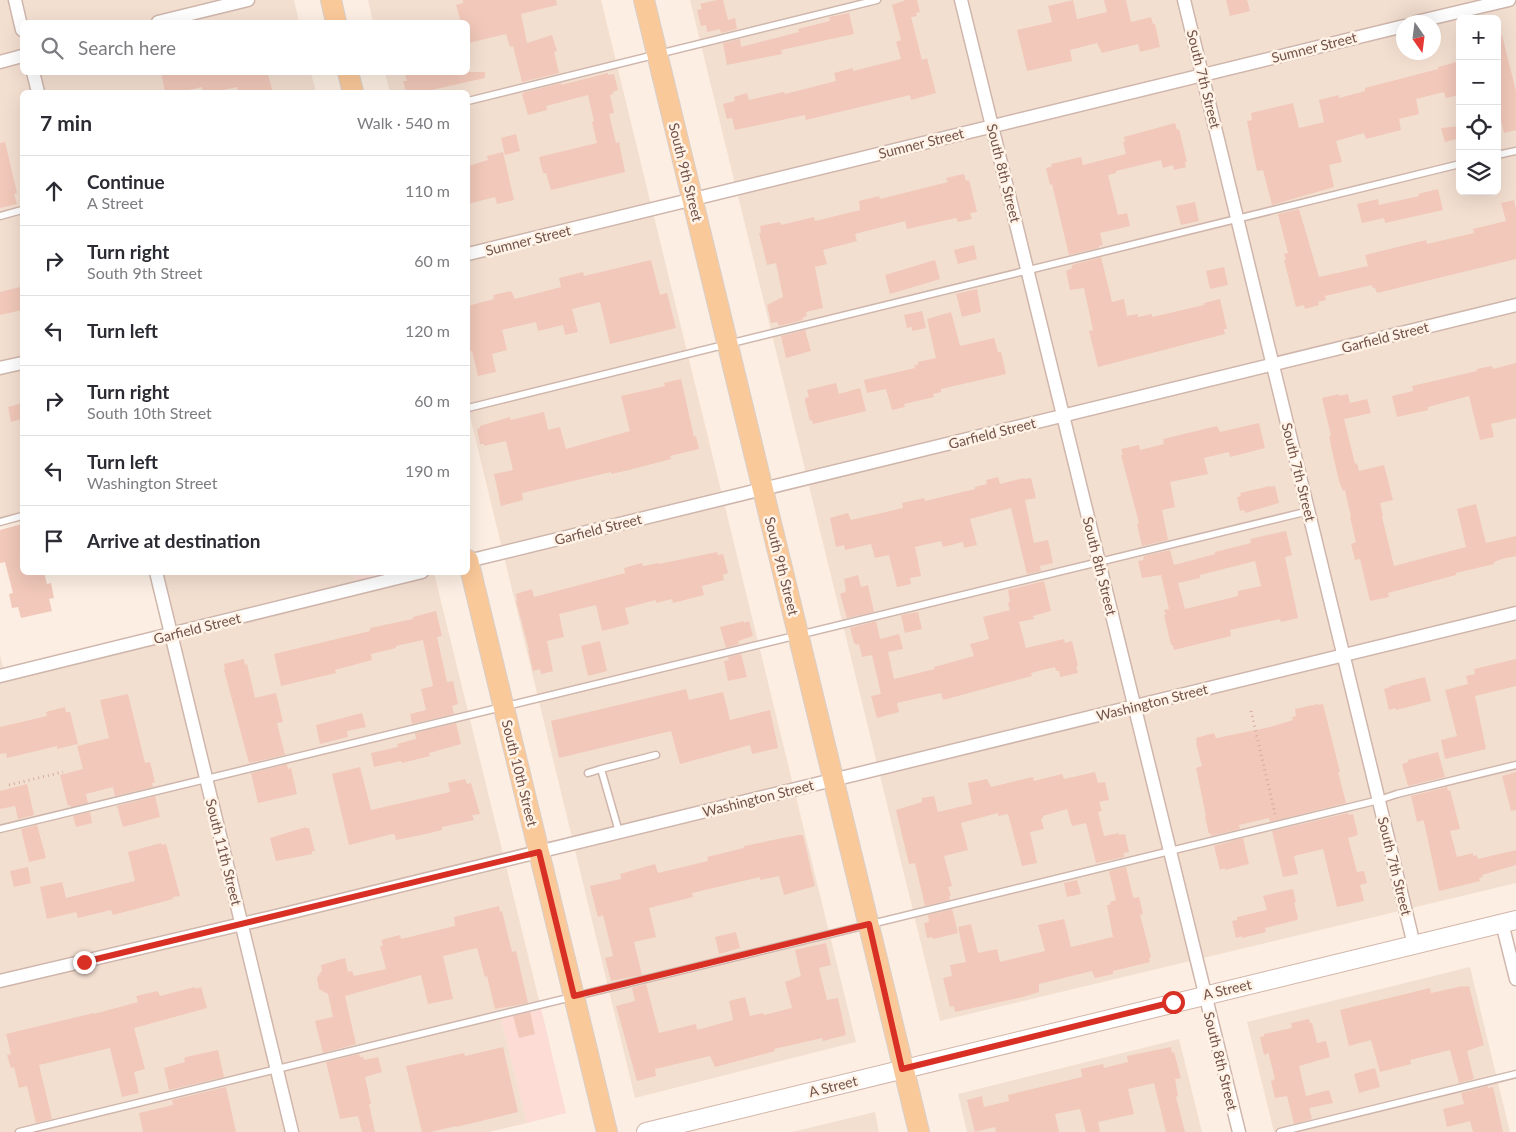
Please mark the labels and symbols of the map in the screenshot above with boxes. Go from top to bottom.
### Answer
north arrow [1396,15,1441,60]
street label: South 7th Street [1184,28,1224,130]
street label: Sumner Street [1270,28,1358,66]
street label: South 9th Street [666,121,706,223]
street label: South 8th Street [984,122,1024,224]
street label: Sumner Street [877,124,965,162]
street label: Sumner Street [484,221,572,259]
street label: Garfield Street [1340,318,1430,356]
street label: Garfield Street [947,414,1037,452]
street label: South 7th Street [1279,421,1319,523]
street label: Garfield Street [553,510,643,548]
street label: South 9th Street [762,515,802,617]
street label: South 8th Street [1080,515,1120,617]
street label: Garfield Street [152,609,242,647]
street label: Washington Street [1095,680,1209,724]
street label: South 10th Street [499,718,541,828]
street label: Washington Street [701,776,815,820]
street label: South 11th Street [203,797,245,907]
street label: South 7th Street [1375,815,1415,917]
route end [73,951,96,974]
street label: A Street [1201,975,1253,1003]
route start [1162,991,1185,1014]
street label: South 8th Street [1201,1010,1241,1112]
street label: A Street [807,1072,859,1100]

